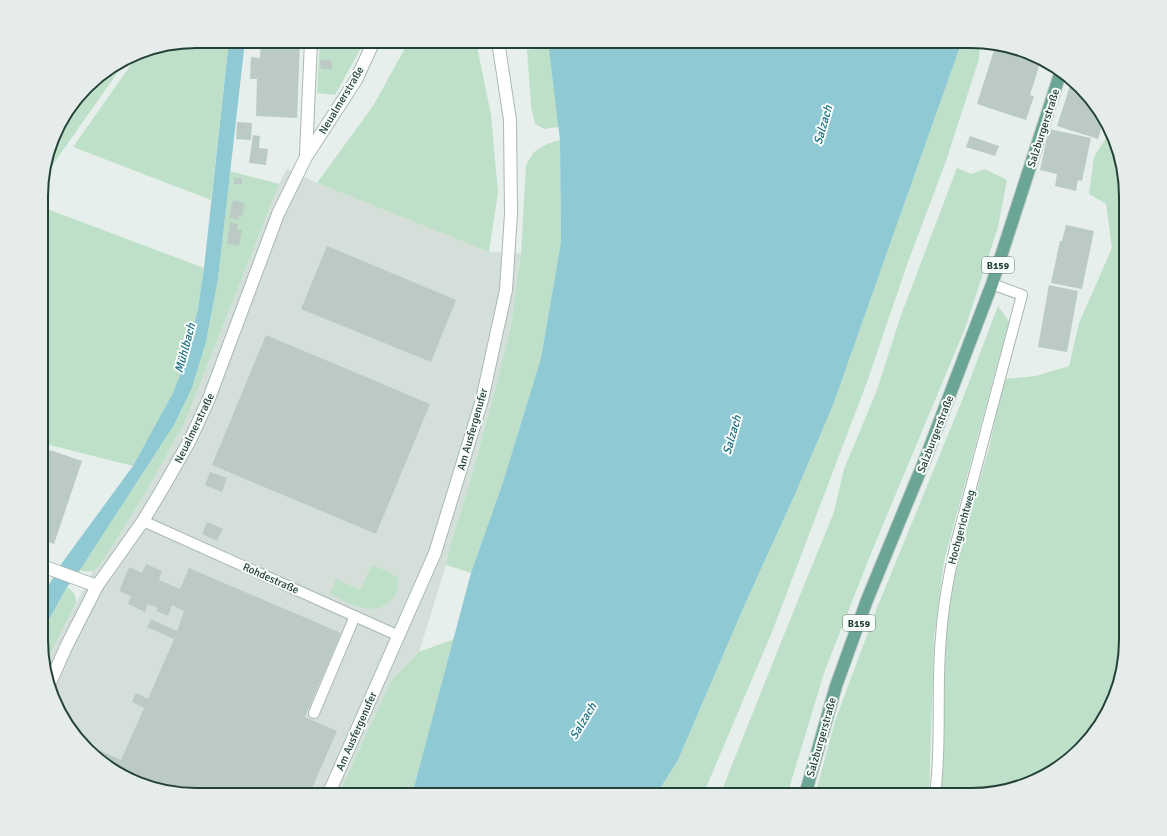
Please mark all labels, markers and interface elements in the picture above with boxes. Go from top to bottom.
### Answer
street label: Neualmerstraße [316,64,367,136]
street label: Salzburgerstraße [1025,87,1062,169]
water label: Salzach [811,103,836,146]
road number: B159 [982,257,1014,273]
water label: Mühlbach [172,321,199,375]
street label: Am Ausfergenufer [455,387,490,472]
street label: Neualmerstraße [172,391,217,466]
street label: Salzburgerstraße [915,394,956,475]
water label: Salzach [720,413,745,456]
street label: Hochgerichtweg [945,488,978,566]
street label: Rohdestraße [241,560,301,597]
road number: B159 [843,615,875,631]
street label: Am Ausfergenufer [333,690,380,773]
street label: Salzburgerstraße [804,696,839,778]
water label: Salzach [567,700,600,742]

